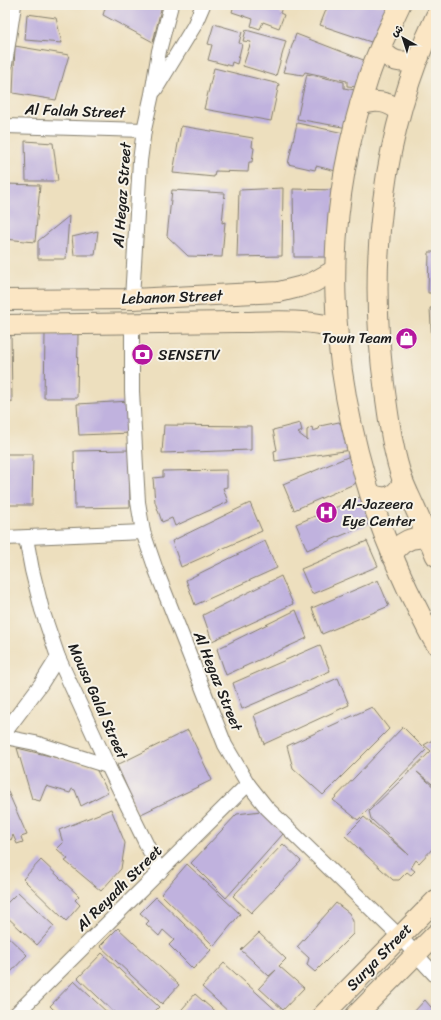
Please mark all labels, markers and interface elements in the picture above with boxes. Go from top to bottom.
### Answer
north arrow [383,18,423,58]
text: ش [386,19,408,42]
street label: Al Falah Street [23,96,127,126]
street label: Al Hegaz Street [105,140,139,250]
street label: Lebanon Street [121,282,224,312]
place label: Town Team [322,325,392,351]
shop icon: Town Team [394,325,420,351]
bank icon: SENSETV [129,342,155,368]
place label: SENSETV [158,342,221,368]
place label: Al-Jazeera Eye Center [341,491,415,534]
hospital icon: Al-Jazeera Eye Center [313,500,339,526]
street label: Al Hegaz Street [186,626,250,736]
street label: Mousa Galal Street [61,639,136,764]
street label: Al Reyadh Street [69,838,169,938]
street label: Surya Street [340,917,419,997]

